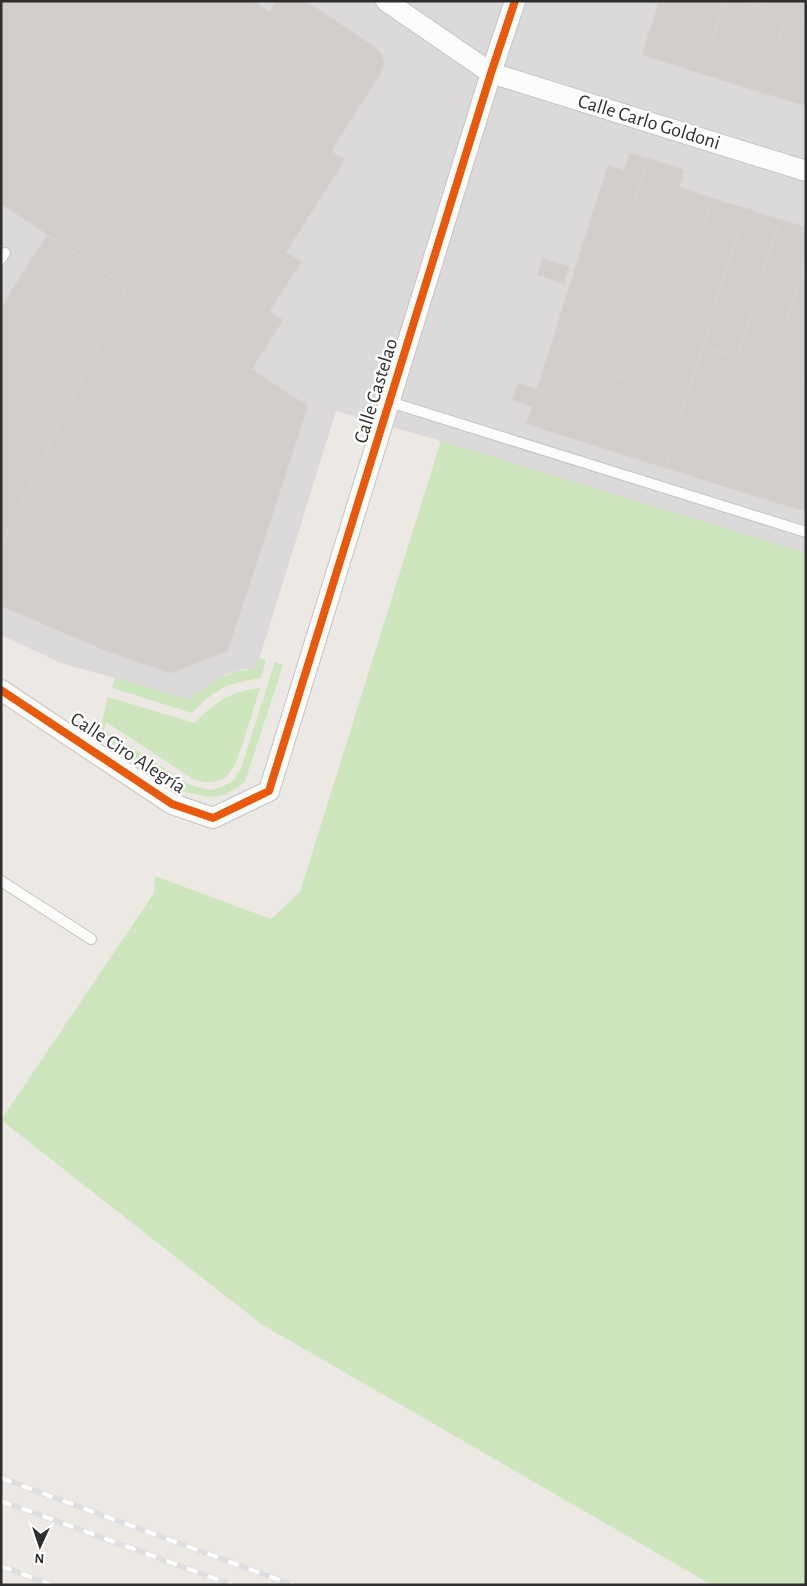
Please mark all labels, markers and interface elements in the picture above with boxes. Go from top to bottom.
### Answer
street label: Calle Carlo Goldoni [576,91,722,153]
street label: Calle Castelao [351,336,401,446]
street label: Calle Ciro Alegría [67,708,189,798]
north arrow [15,1521,65,1571]
text: N [34,1551,45,1565]

